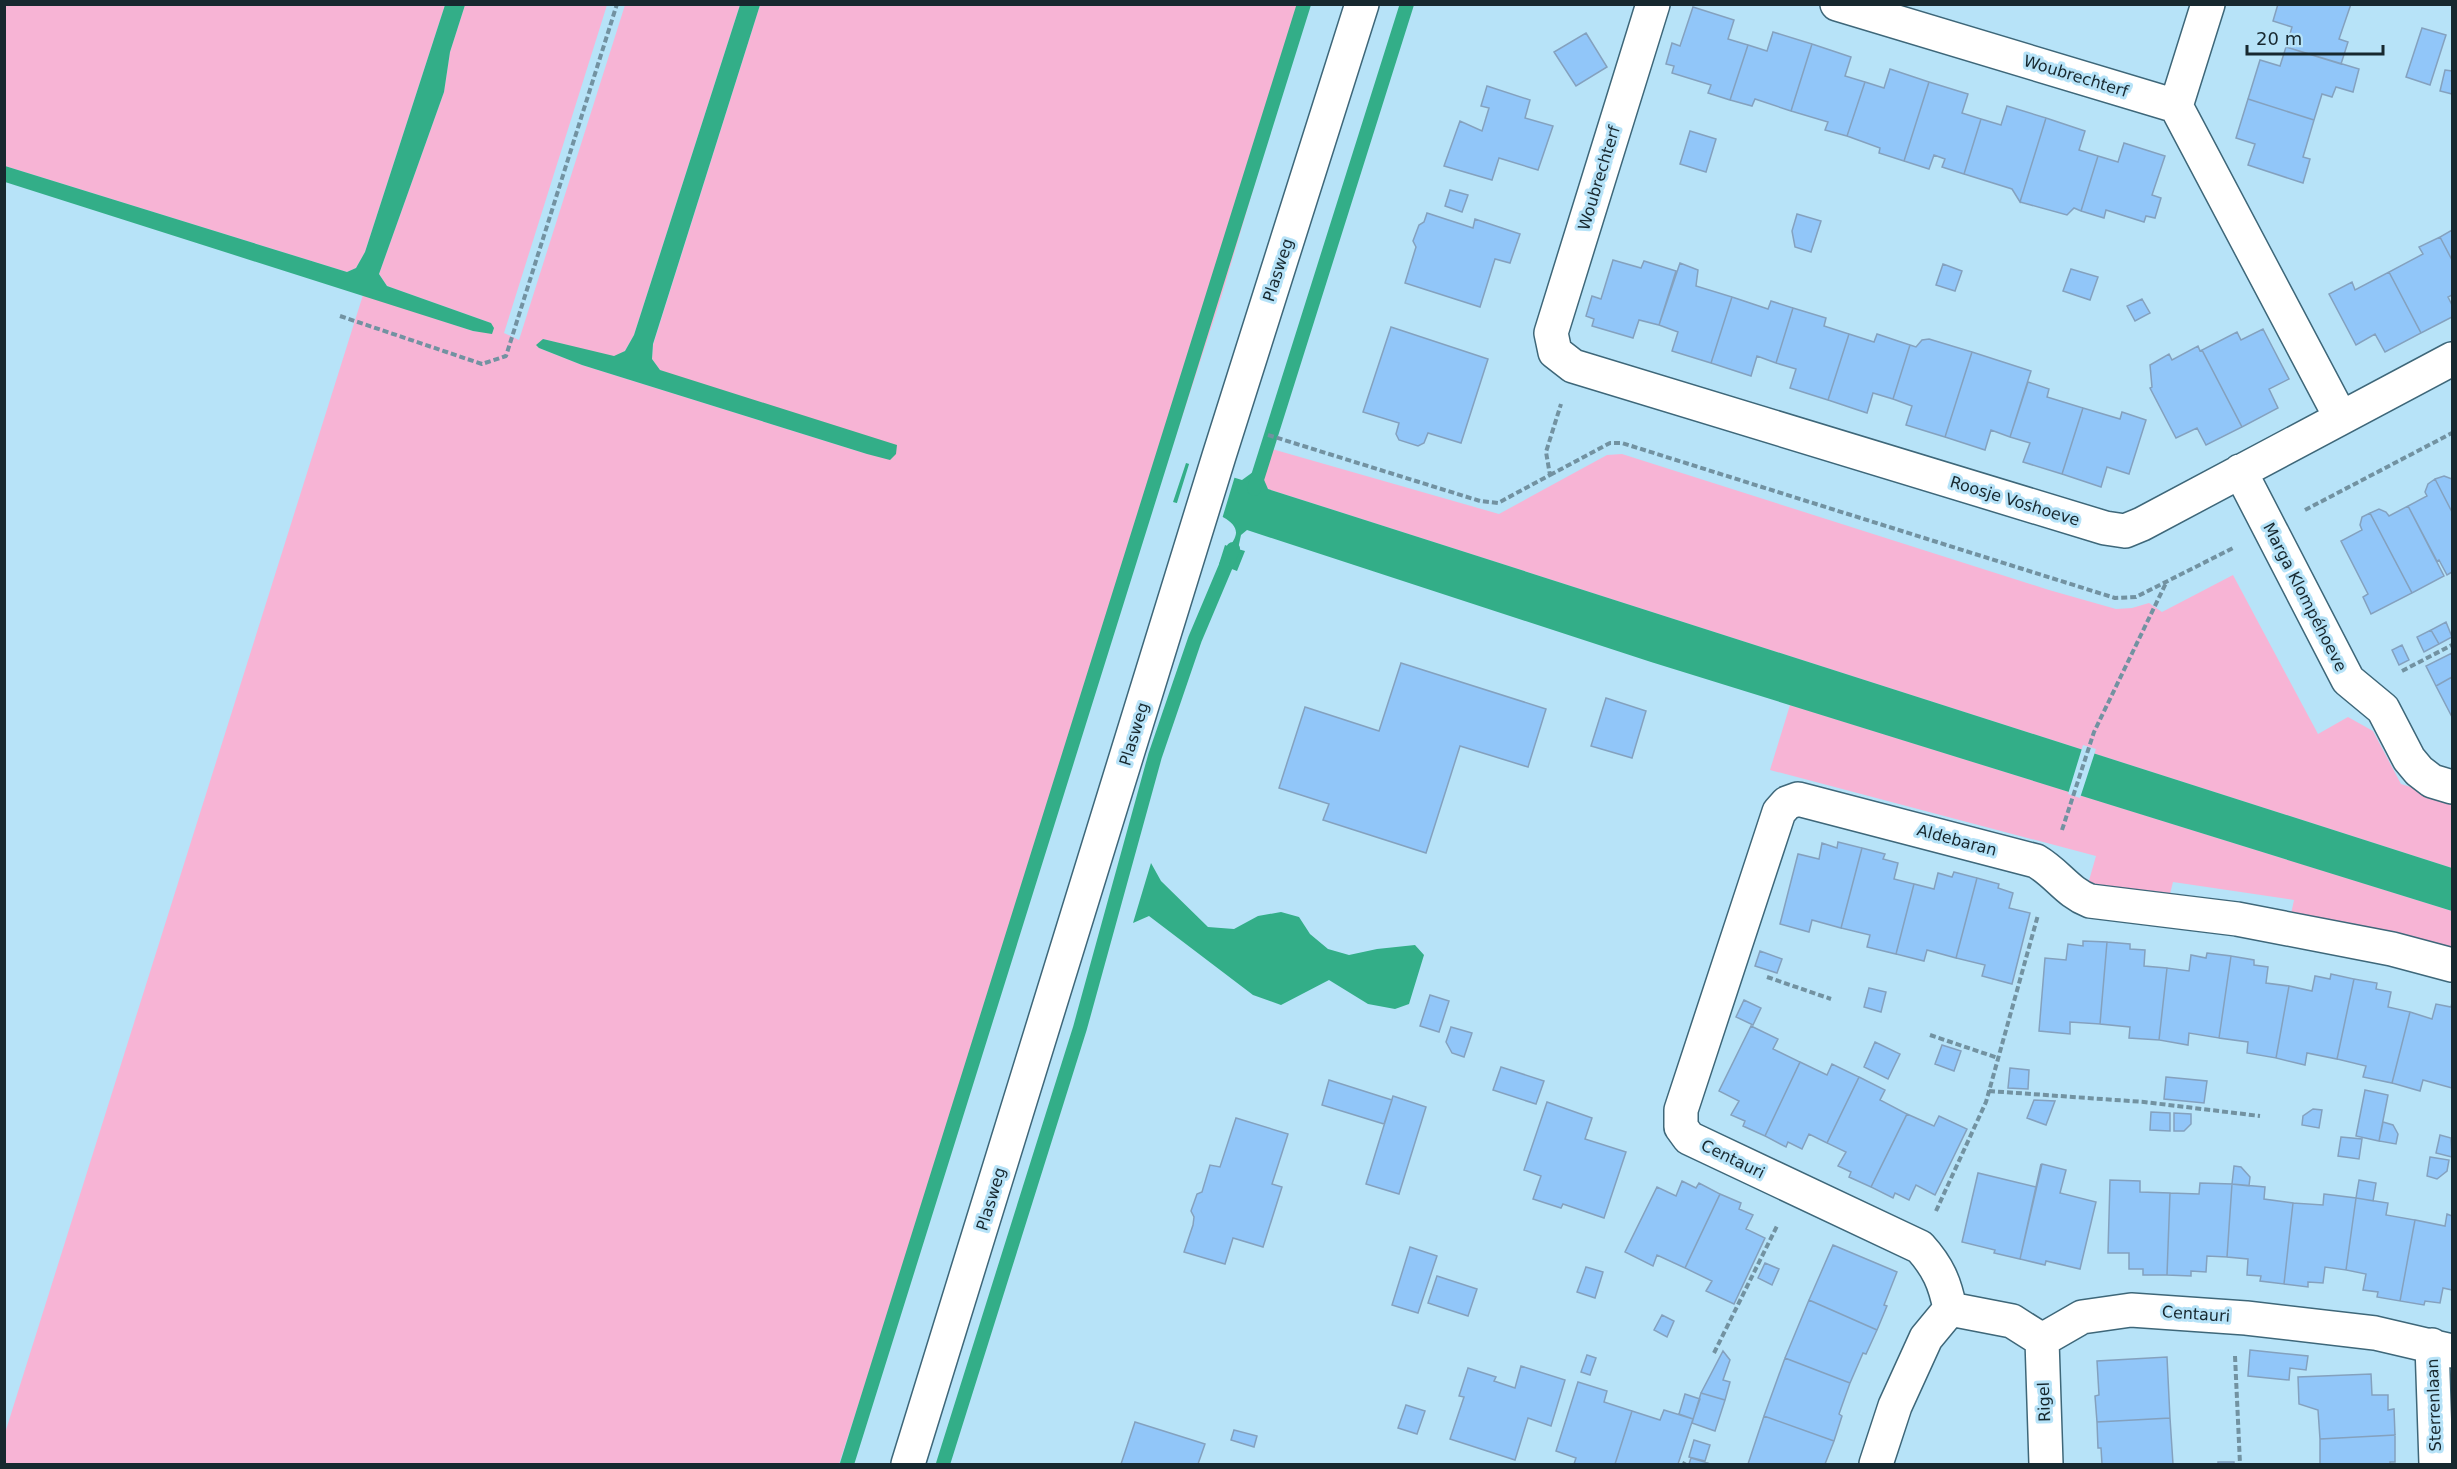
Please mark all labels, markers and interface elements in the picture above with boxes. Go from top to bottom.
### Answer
scale bar [2247,18,2384,56]
text: 20 m [2256,28,2302,49]
street label: Woubrechterf [2021,51,2131,101]
street label: Woubrechterf [1574,123,1624,233]
street label: Plasweg [1259,236,1297,304]
street label: Roosje Voshoeve [1948,472,2082,530]
street label: Marga Klompéhoeve [2259,519,2351,675]
street label: Plasweg [1115,700,1153,768]
street label: Aldebaran [1915,820,1999,860]
street label: Centauri [1698,1135,1768,1183]
street label: Plasweg [972,1165,1010,1233]
street label: Centauri [2161,1302,2231,1326]
street label: Sterrenlaan [2423,1358,2445,1452]
street label: Rigel [2034,1382,2054,1422]

